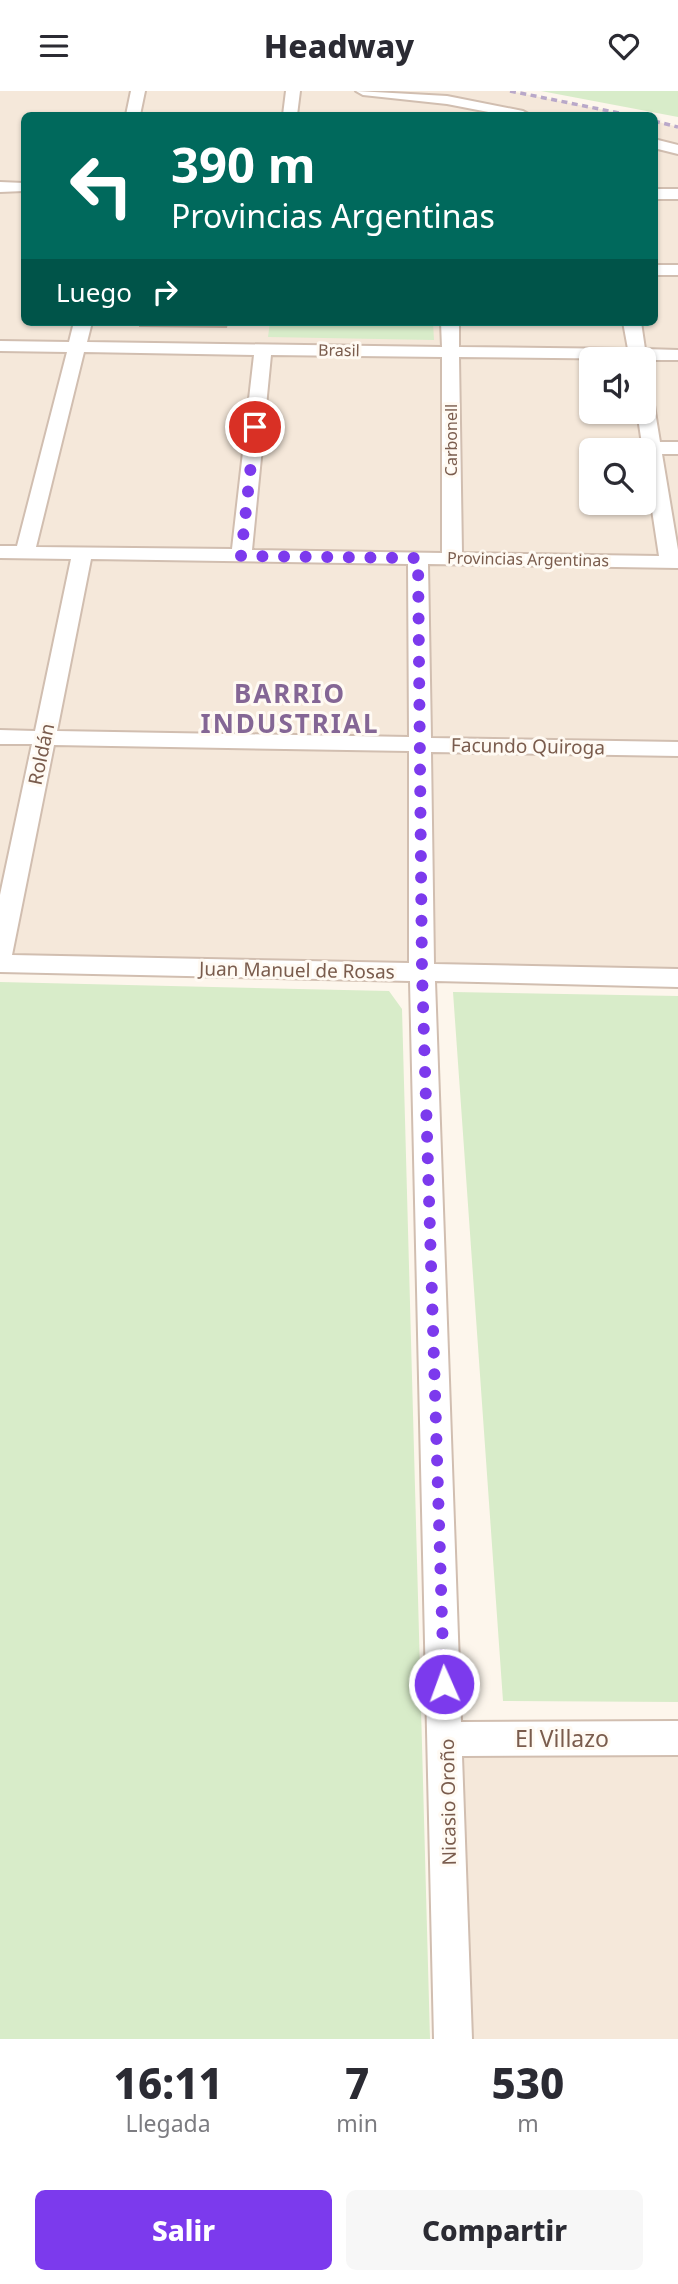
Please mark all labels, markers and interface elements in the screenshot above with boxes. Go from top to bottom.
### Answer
text: Headway [264,24,414,67]
icon: menu [35,27,73,65]
icon: heart [605,27,643,65]
text: 390 m [171,131,316,197]
icon: left [56,140,147,231]
text: Provincias Argentinas [171,194,495,237]
icon: right [146,273,184,311]
text: Luego [56,274,132,310]
street label: Brasil [318,339,360,361]
map controls [579,347,656,515]
button: sound [579,347,656,424]
pin [225,397,285,457]
street label: Carbonell [440,404,462,476]
icon: arrive [236,408,274,446]
button: search [579,438,656,515]
street label: Provincias Argentinas [447,547,609,571]
district label: BARRIO INDUSTRIAL [201,675,379,741]
street label: Roldán [22,721,60,787]
street label: Facundo Quiroga [451,732,605,760]
street label: Juan Manuel de Rosas [197,955,395,985]
position arrow [407,1647,481,1721]
street label: El Villazo [515,1722,609,1754]
street label: Nicasio Oroño [434,1738,462,1866]
text: 16:11 [114,2054,223,2111]
text: 7 [345,2054,369,2111]
text: 530 [492,2054,564,2111]
text: Llegada [126,2107,211,2139]
text: min [336,2107,378,2139]
text: m [517,2107,539,2139]
button: Salir [35,2190,332,2270]
button: Compartir [346,2190,643,2270]

